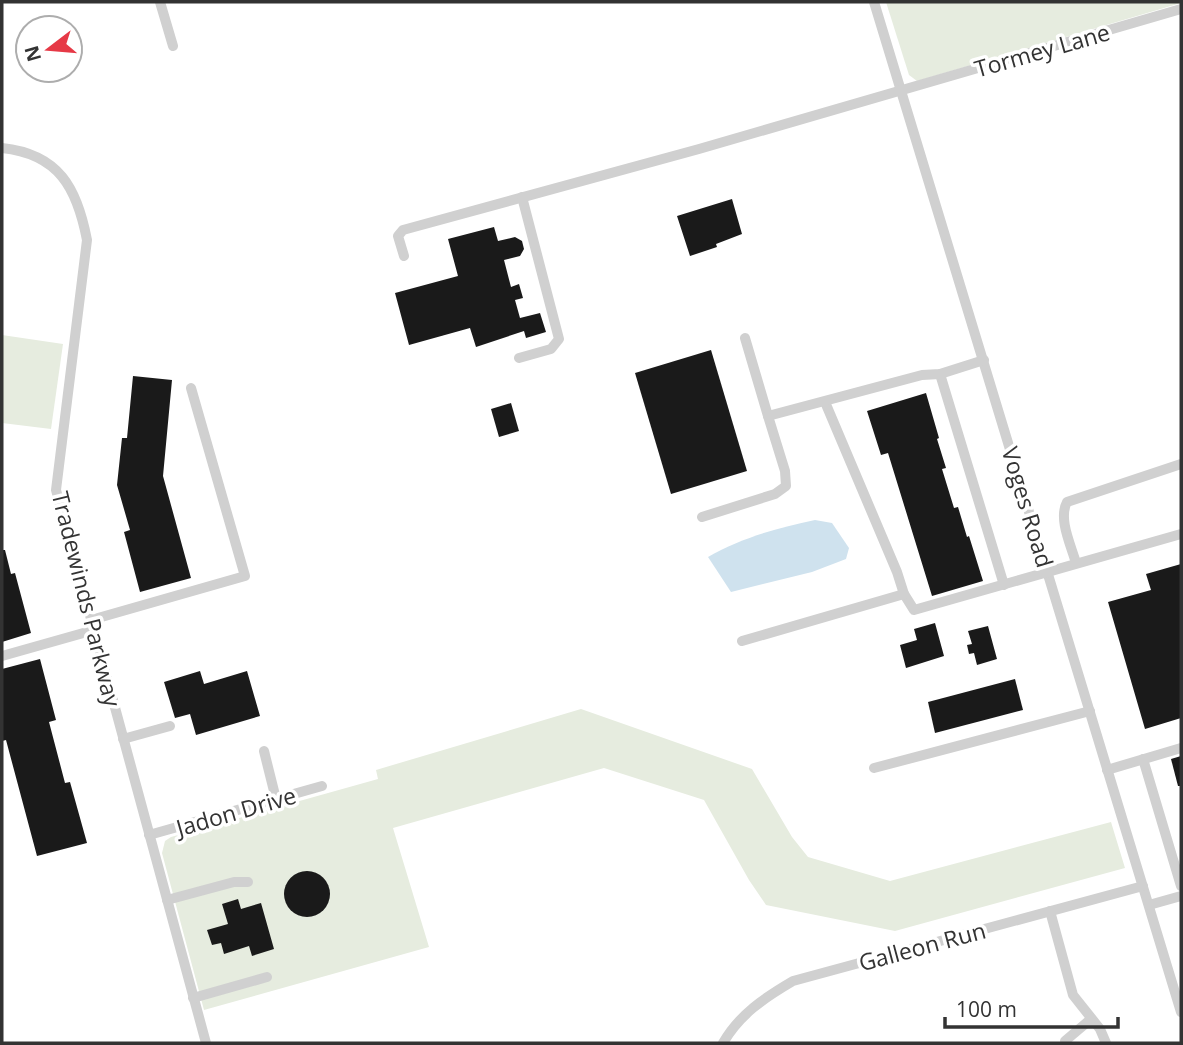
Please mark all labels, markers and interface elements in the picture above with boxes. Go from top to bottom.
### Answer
north arrow [14,14,84,84]
street label: Tormey Lane [971,15,1113,85]
text: N [18,43,47,65]
street label: Voges Road [994,443,1062,571]
street label: Tradewinds Parkway [45,488,129,710]
street label: Jadon Drive [170,779,300,844]
street label: Galleon Run [855,914,989,978]
scale bar [945,986,1118,1030]
text: 100 m [956,995,1017,1023]

